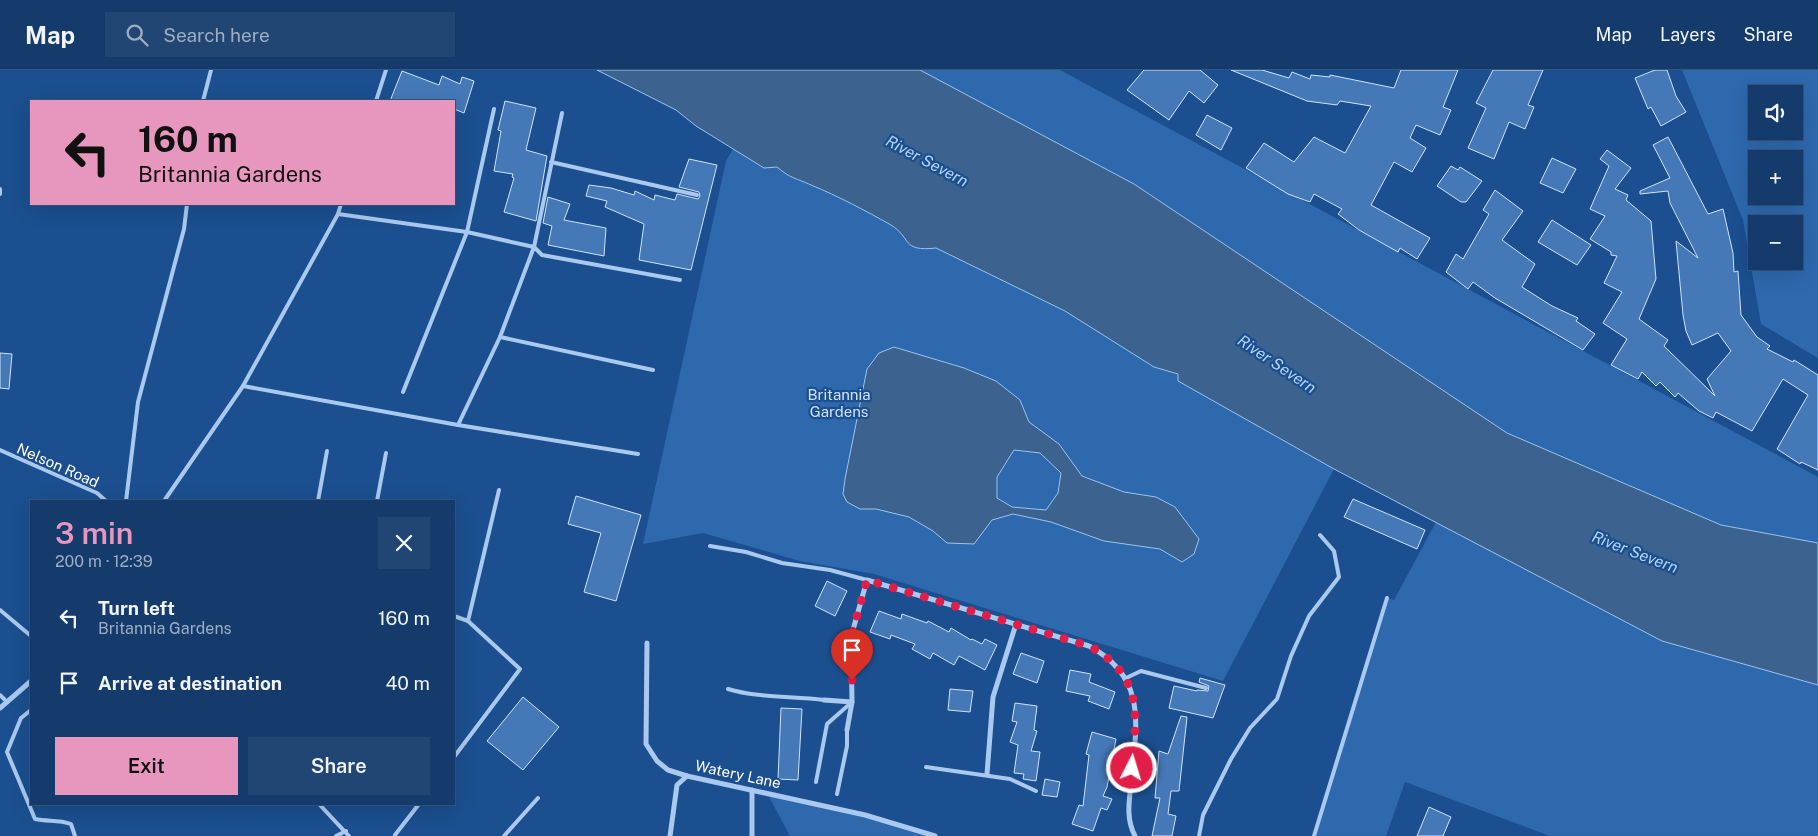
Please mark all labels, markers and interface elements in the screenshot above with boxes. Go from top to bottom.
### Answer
search box [105,12,455,57]
text: Map [25,21,75,49]
icon: search [123,21,151,49]
text: Search here [163,24,270,46]
text: Map [1596,24,1632,45]
text: Layers [1660,24,1716,45]
text: Share [1744,24,1793,45]
map controls [1748,85,1803,270]
button: sound [1748,85,1803,140]
text: 160 m [138,119,238,160]
icon: left [55,120,120,185]
water label: River Severn [883,131,972,191]
button: + [1748,150,1803,205]
text: Britannia Gardens [138,161,322,187]
button: − [1748,215,1803,270]
water label: River Severn [1234,331,1320,397]
park label: Britannia Gardens [807,386,871,420]
street label: Nelson Road [14,439,102,491]
text: 3 min [55,515,133,551]
button: close [378,517,430,569]
water label: River Severn [1589,527,1681,577]
text: 200 m · 12:39 [55,552,153,571]
text: Turn left [98,597,175,619]
icon: left [55,604,83,632]
text: 160 m [378,607,430,629]
text: Britannia Gardens [98,619,232,638]
pin [831,629,873,680]
icon: arrive [838,636,866,664]
icon: arrive [55,669,83,697]
text: Arrive at destination [98,672,282,694]
text: 40 m [385,672,430,694]
button: Exit [55,737,238,795]
button: Share [248,737,430,795]
position arrow [1105,741,1157,793]
street label: Watery Lane [694,757,782,791]

